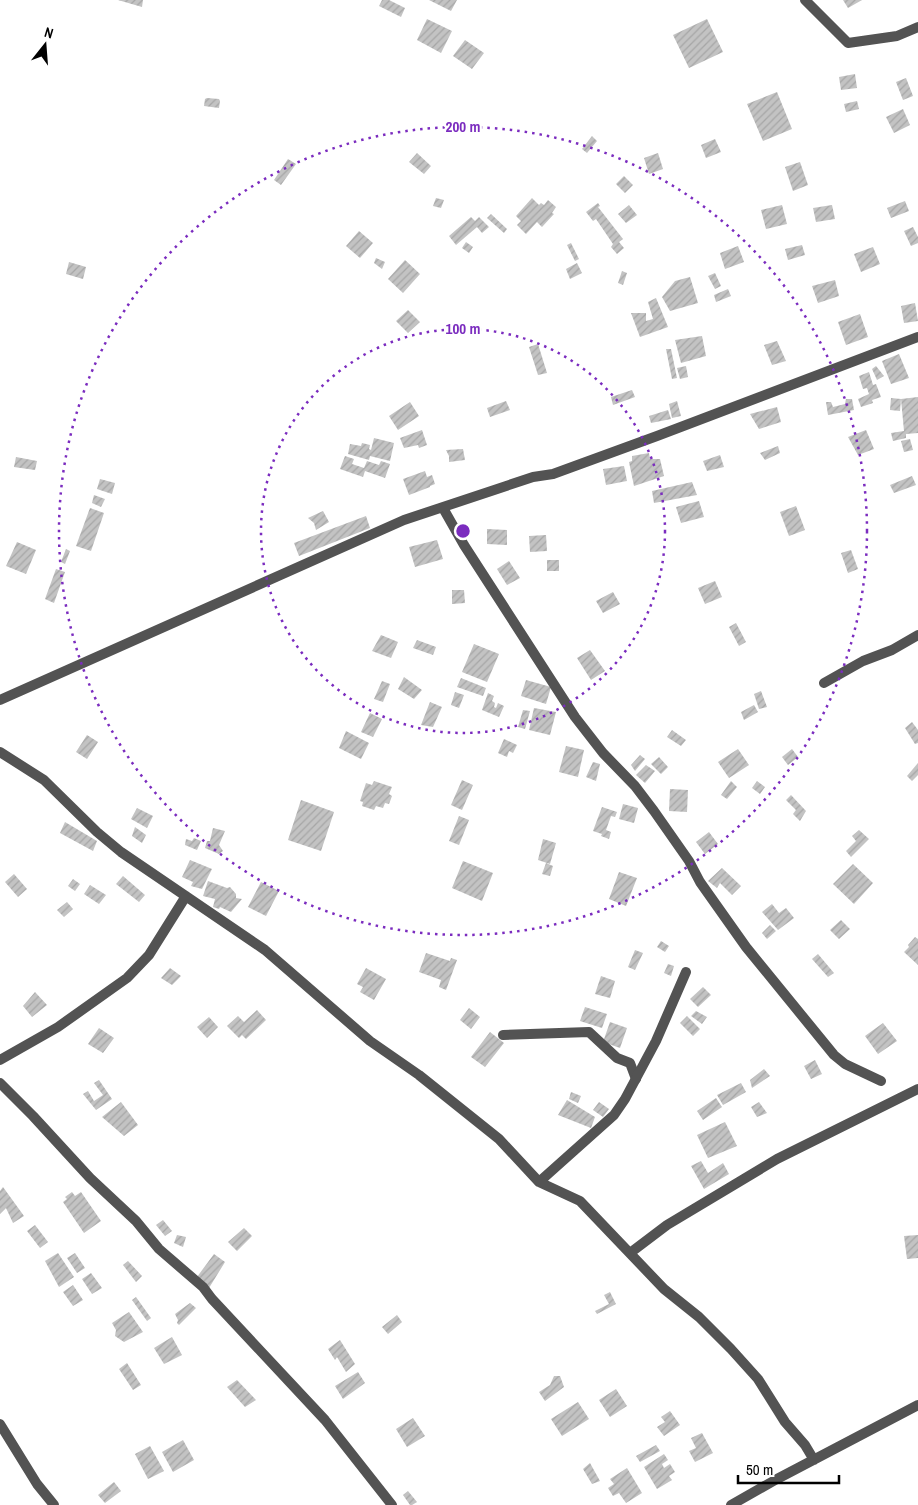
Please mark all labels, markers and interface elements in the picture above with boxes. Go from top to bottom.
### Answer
north arrow [20,20,70,70]
text: N [42,23,55,42]
text: 200 m [446,116,480,137]
text: 100 m [446,318,480,339]
centre of rings [454,522,472,540]
scale bar [738,1452,839,1484]
text: 50 m [746,1459,773,1480]

